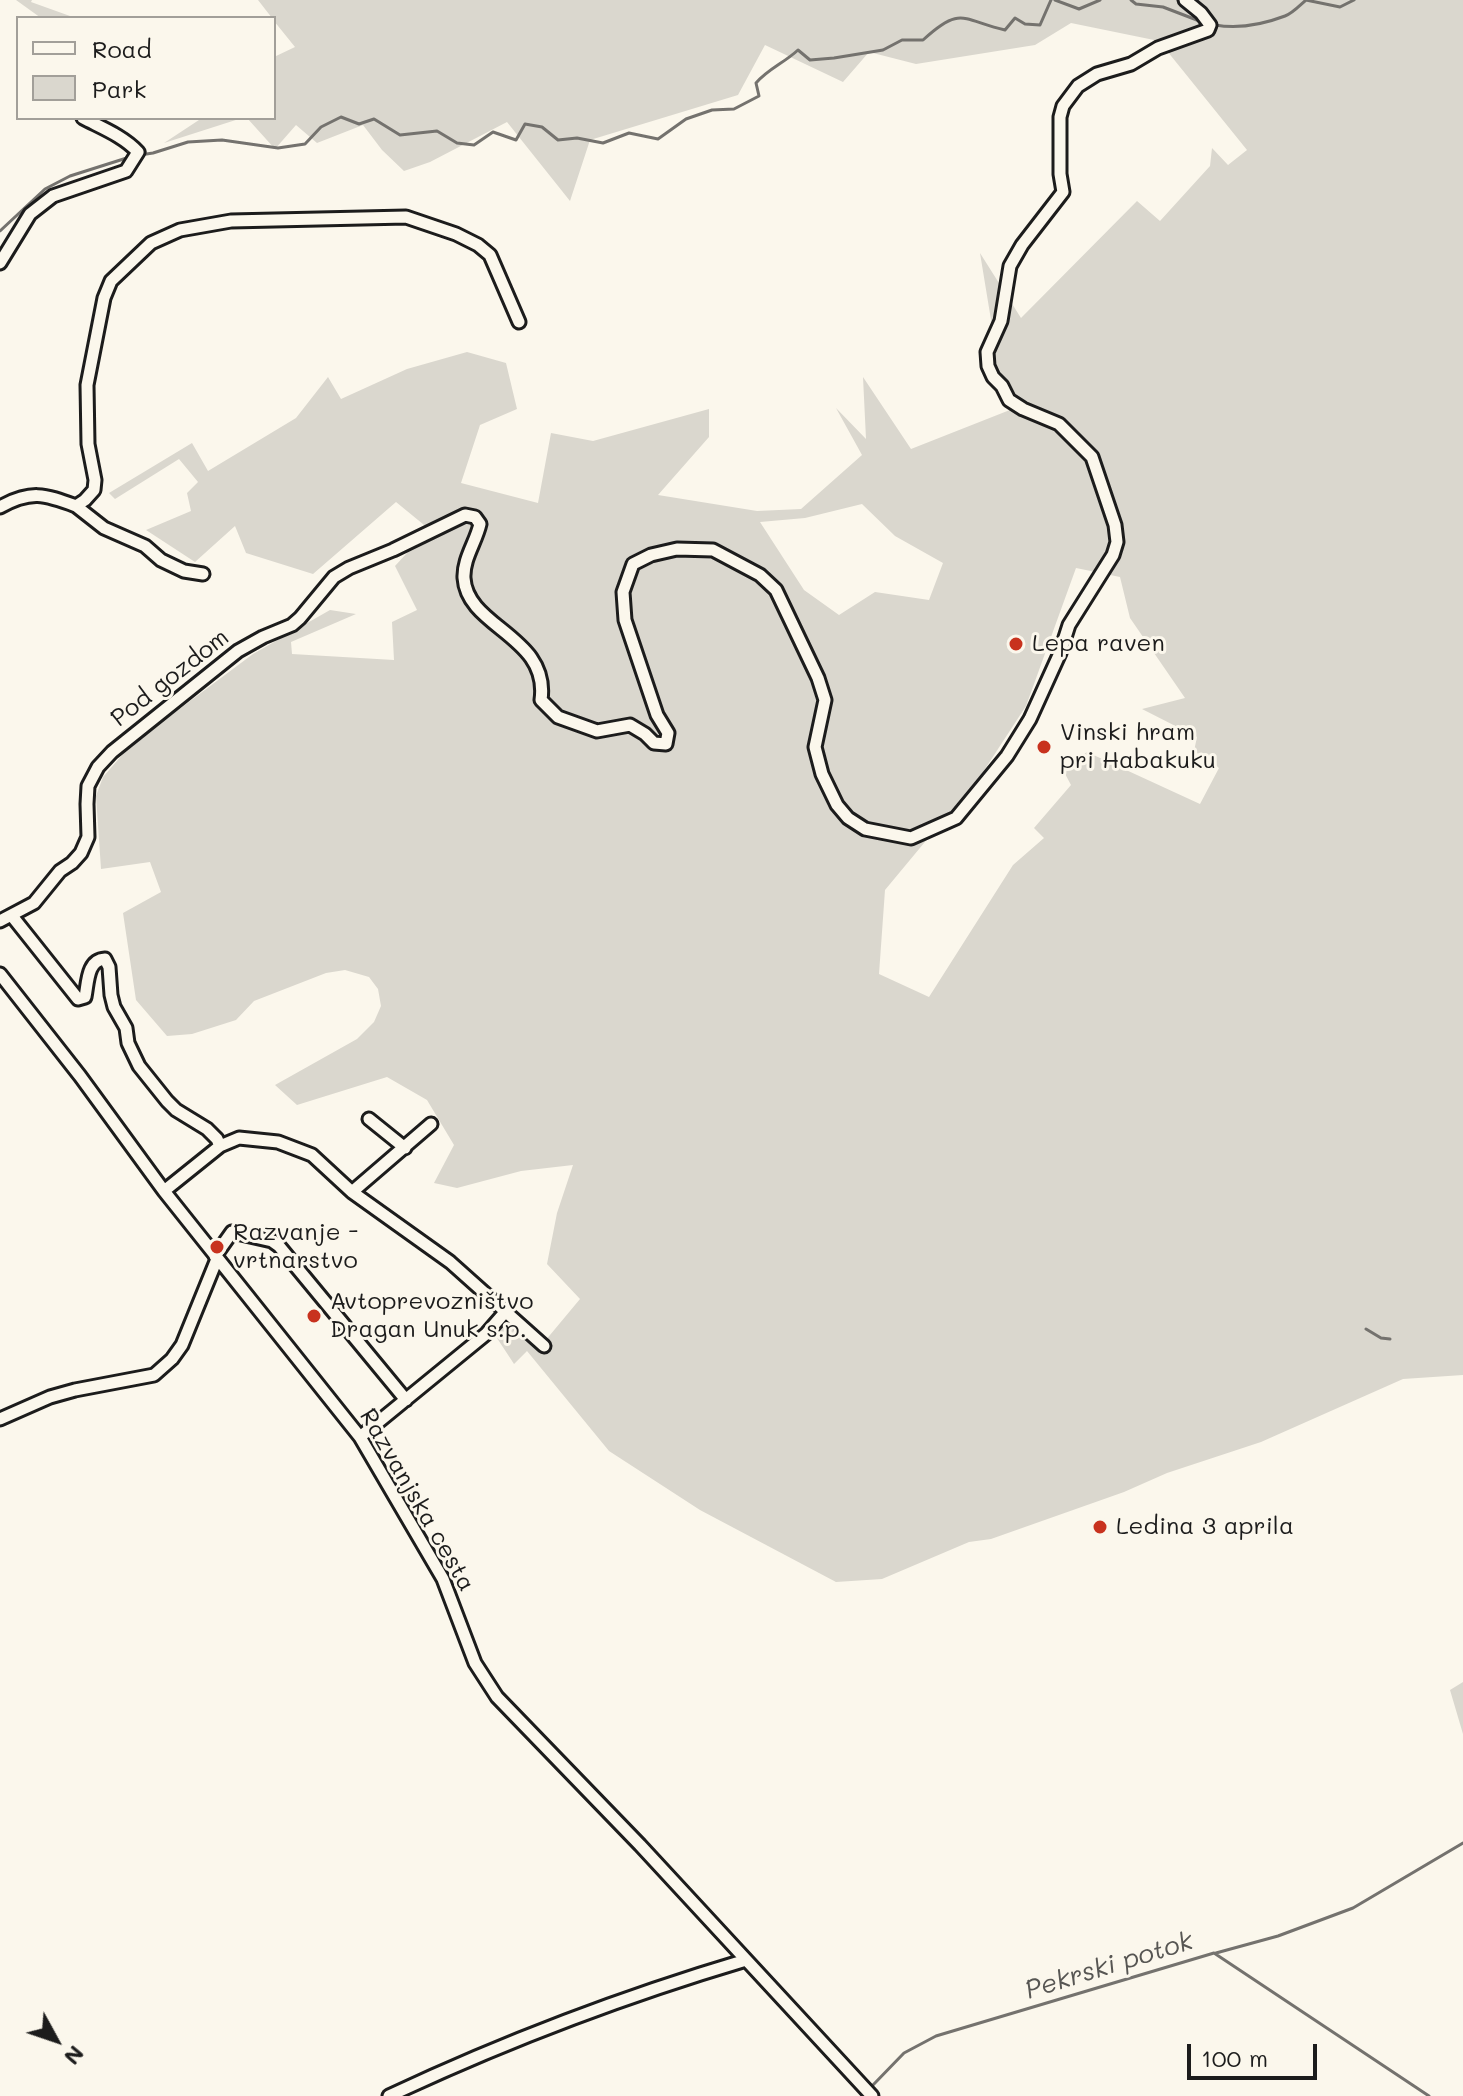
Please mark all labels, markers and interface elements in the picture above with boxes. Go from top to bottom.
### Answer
legend [16,16,276,120]
text: Road [92,33,152,64]
text: Park [92,73,146,104]
street label: Pod gozdom [105,623,235,733]
place label: Lepa raven [1032,630,1165,658]
marker: Lepa raven [1007,635,1025,653]
place label: Vinski hram pri Habakuku [1060,719,1216,775]
marker: Vinski hram pri Habakuku [1035,738,1053,756]
place label: Razvanje - vrtnarstvo [233,1219,358,1275]
marker: Razvanje - vrtnarstvo [208,1238,226,1256]
place label: Avtoprevozništvo Dragan Unuk s.p. [330,1288,533,1344]
marker: Avtoprevozništvo Dragan Unuk s.p. [305,1307,323,1325]
street label: Razvanjska cesta [353,1404,481,1596]
place label: Ledina 3 aprila [1116,1513,1294,1541]
marker: Ledina 3 aprila [1091,1518,1109,1536]
water label: Pekrski potok [1021,1926,1197,2006]
north arrow [16,2000,96,2080]
scale bar [1191,2028,1321,2078]
text: N [58,2040,91,2071]
text: 100 m [1201,2042,1268,2073]

